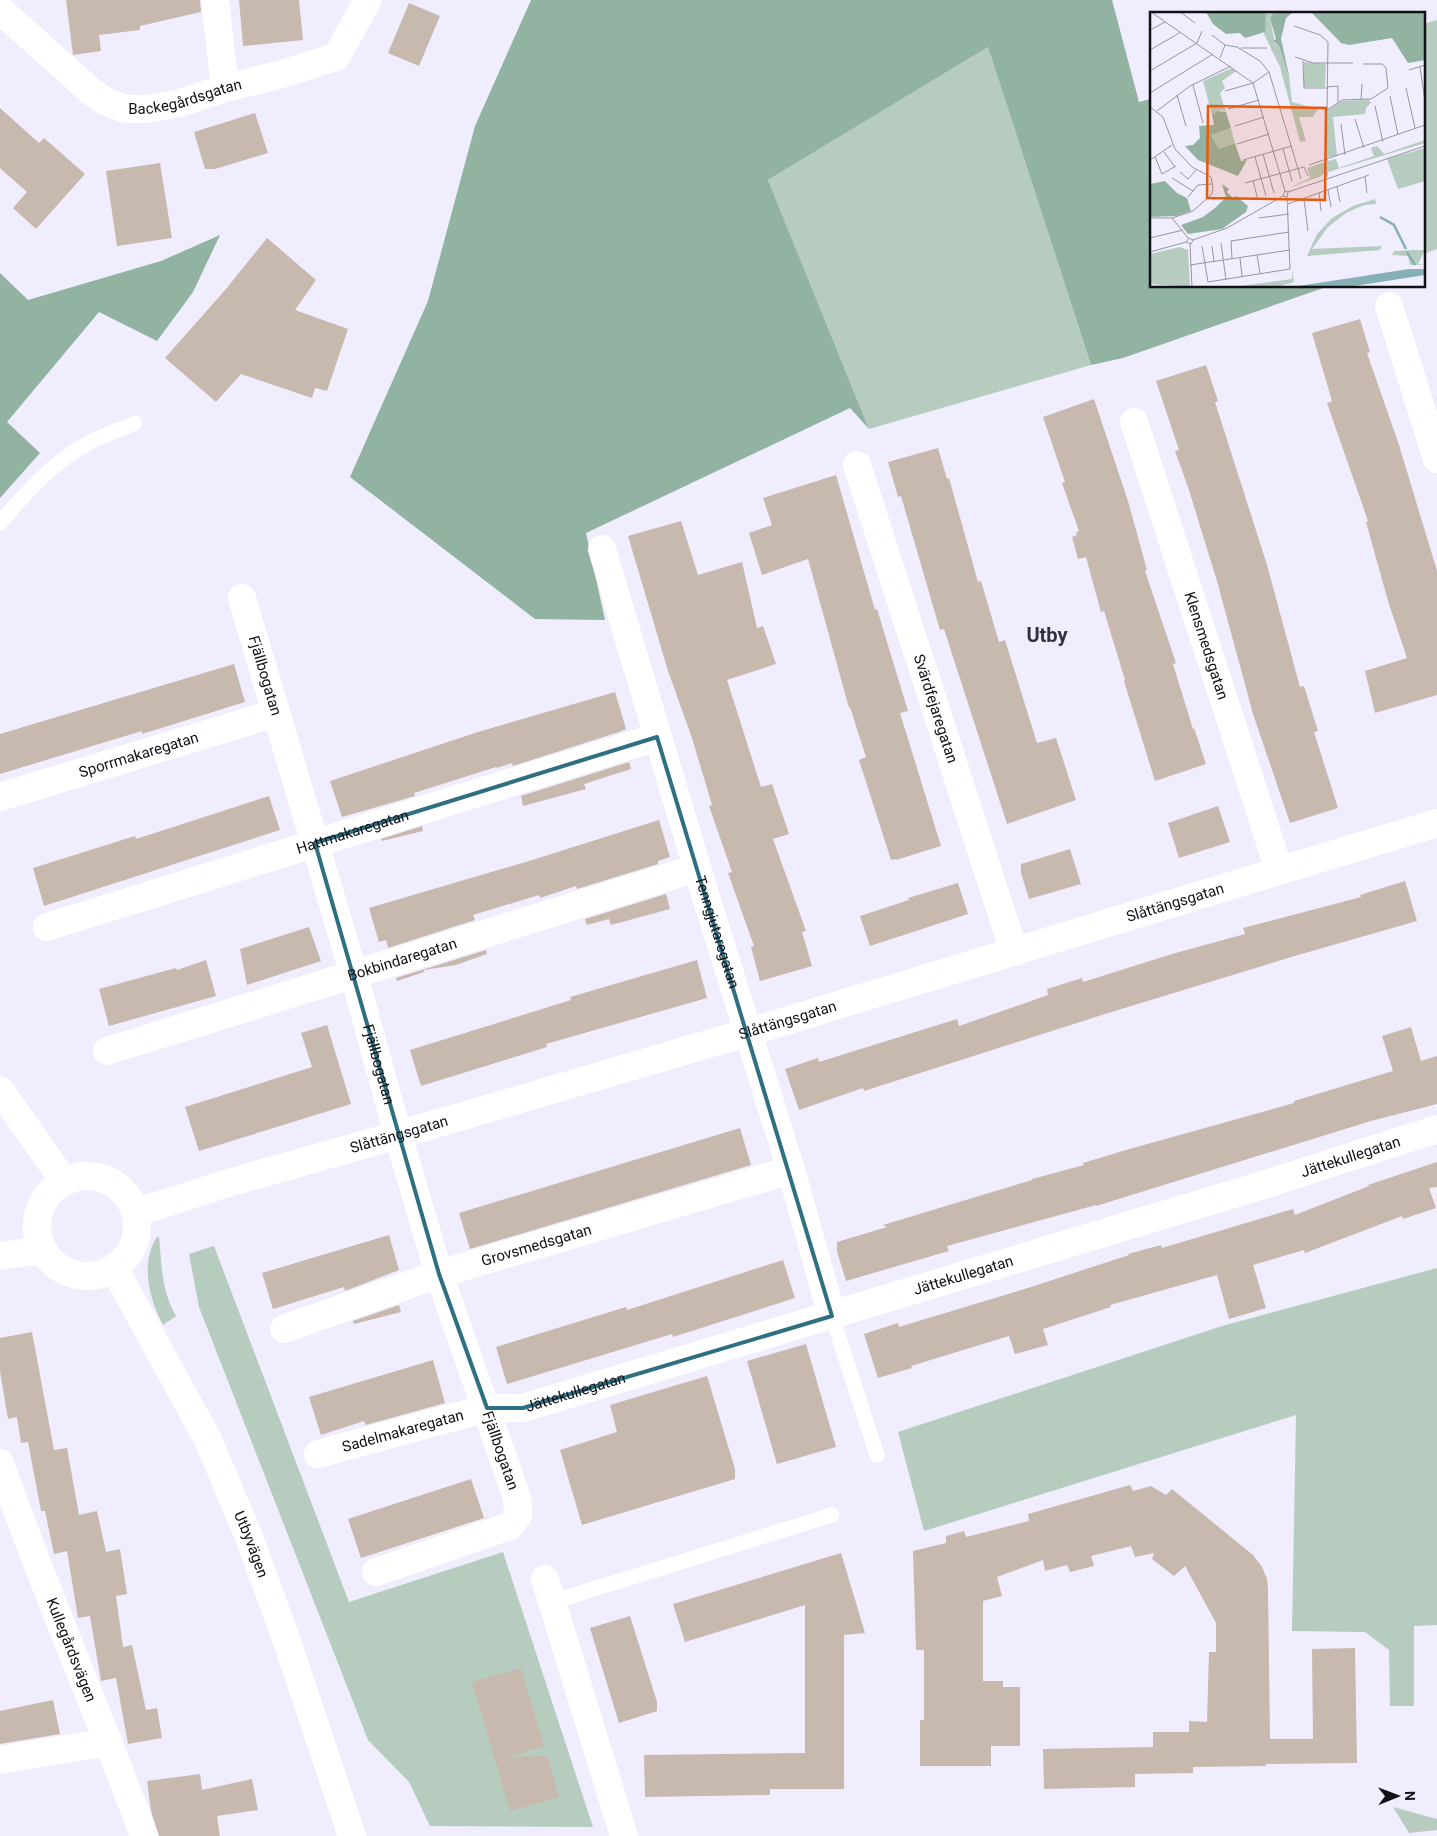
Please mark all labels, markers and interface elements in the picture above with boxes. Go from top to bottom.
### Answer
inset map [1150,12,1424,288]
street label: Backegårdsgatan [128,75,243,118]
street label: Klensmedsgatan [1180,589,1232,702]
district label: Utby [1026,623,1069,647]
street label: Fjällbogatan [245,634,285,718]
street label: Svärdfejaregatan [910,652,962,765]
street label: Sporrmakaregatan [77,728,201,781]
street label: Hattmakaregatan [294,806,411,858]
street label: Tenngjutaregatan [691,874,743,991]
street label: Slåttängsgatan [1124,879,1226,926]
street label: Bokbindaregatan [345,934,459,985]
street label: Slåttängsgatan [737,997,839,1044]
street label: Fjällbogatan [359,1022,398,1106]
street label: Slåttängsgatan [348,1112,450,1157]
street label: Jättekullegatan [1299,1132,1403,1181]
street label: Grovsmedsgatan [479,1220,594,1270]
street label: Jättekullegatan [911,1252,1015,1299]
street label: Jättekullegatan [523,1369,628,1416]
street label: Sadelmakaregatan [340,1406,466,1456]
street label: Fjällbogatan [478,1409,522,1492]
street label: Utbyvägen [230,1508,272,1580]
street label: Kullegårdsvägen [42,1595,100,1705]
north arrow [1372,1771,1422,1821]
text: N [1402,1791,1418,1801]

